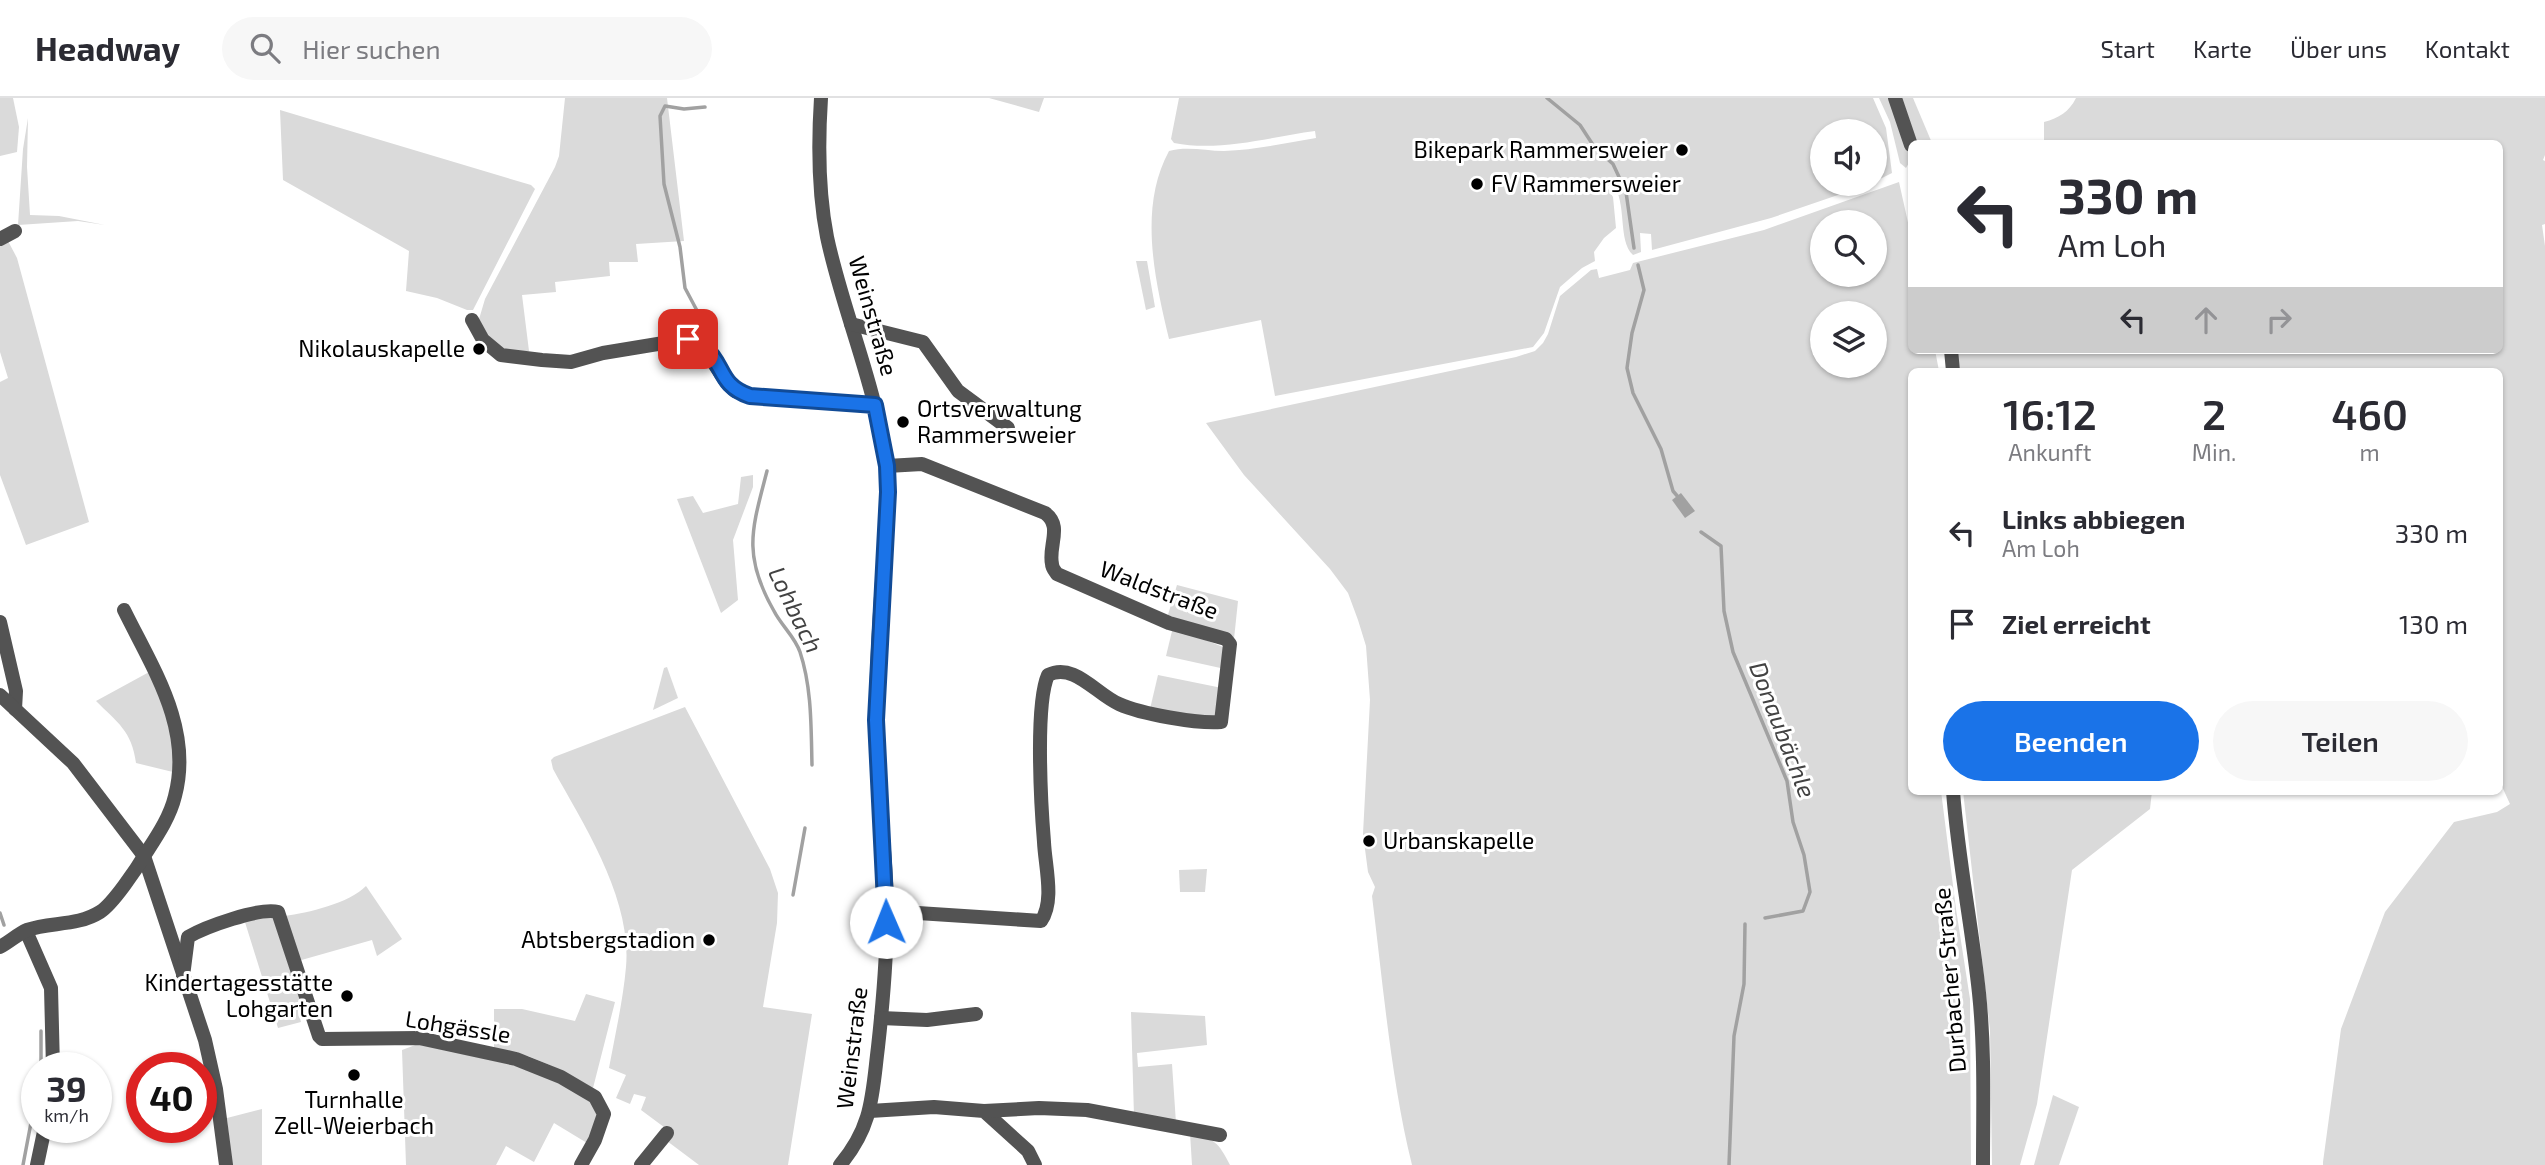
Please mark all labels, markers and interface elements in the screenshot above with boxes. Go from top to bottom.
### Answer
search box [222,17,712,80]
text: Headway [35,28,180,68]
icon: search [246,29,284,67]
text: Hier suchen [302,33,441,64]
text: Start [2101,34,2155,63]
text: Karte [2193,34,2252,63]
text: Über uns [2290,34,2387,63]
text: Kontakt [2425,34,2510,63]
map controls [1810,119,1887,378]
button: sound [1810,119,1887,196]
place label: Bikepark Rammersweier [1414,135,1668,163]
marker: Bikepark Rammersweier [1674,142,1690,158]
text: 330 m [2058,165,2198,224]
icon: left [1943,168,2034,259]
place label: FV Rammersweier [1491,169,1681,197]
marker: FV Rammersweier [1469,176,1485,192]
button: search [1810,210,1887,287]
text: Am Loh [2058,225,2166,263]
street label: Weinstraße [844,253,904,379]
button: layers [1810,301,1887,378]
icon: left [2114,301,2152,339]
icon: ahead [2187,301,2225,339]
icon: right [2260,301,2298,339]
pin [658,309,718,369]
icon: arrive [669,320,707,358]
place label: Nikolauskapelle [298,334,465,362]
marker: Nikolauskapelle [471,341,487,357]
text: 16:12 [2003,388,2097,438]
text: 2 [2202,388,2226,438]
text: 460 [2331,388,2408,438]
place label: Ortsverwaltung Rammersweier [917,394,1082,448]
marker: Ortsverwaltung Rammersweier [895,414,911,430]
text: Ankunft [2008,438,2092,466]
text: Min. [2192,438,2236,466]
text: m [2360,438,2380,466]
text: Links abbiegen [2002,503,2186,534]
icon: left [1943,514,1981,552]
text: 330 m [2395,517,2468,548]
text: Am Loh [2002,534,2080,562]
street label: Waldstraße [1096,554,1222,624]
water label: Lohbach [763,561,830,657]
icon: arrive [1943,605,1981,643]
text: Ziel erreicht [2002,608,2151,639]
text: 130 m [2399,608,2468,639]
water label: Donaubächle [1744,657,1823,802]
button: Beenden [1943,701,2199,781]
button: Teilen [2213,701,2468,781]
place label: Urbanskapelle [1383,826,1534,854]
marker: Urbanskapelle [1361,833,1377,849]
position arrow [849,885,923,959]
street label: Durbacher Straße [1927,887,1971,1074]
place label: Abtsbergstadion [521,925,695,953]
marker: Abtsbergstadion [701,932,717,948]
place label: Kindertagesstätte Lohgarten [144,968,333,1022]
street label: Weinstraße [830,985,872,1111]
marker: Kindertagesstätte Lohgarten [339,988,355,1004]
street label: Lohgässle [404,1004,513,1048]
speed limit sign: 40 [126,1052,217,1143]
text: 39 [46,1067,87,1109]
marker: Turnhalle Zell-Weierbach [346,1067,362,1083]
place label: Turnhalle Zell-Weierbach [274,1085,434,1139]
text: km/h [44,1104,89,1126]

